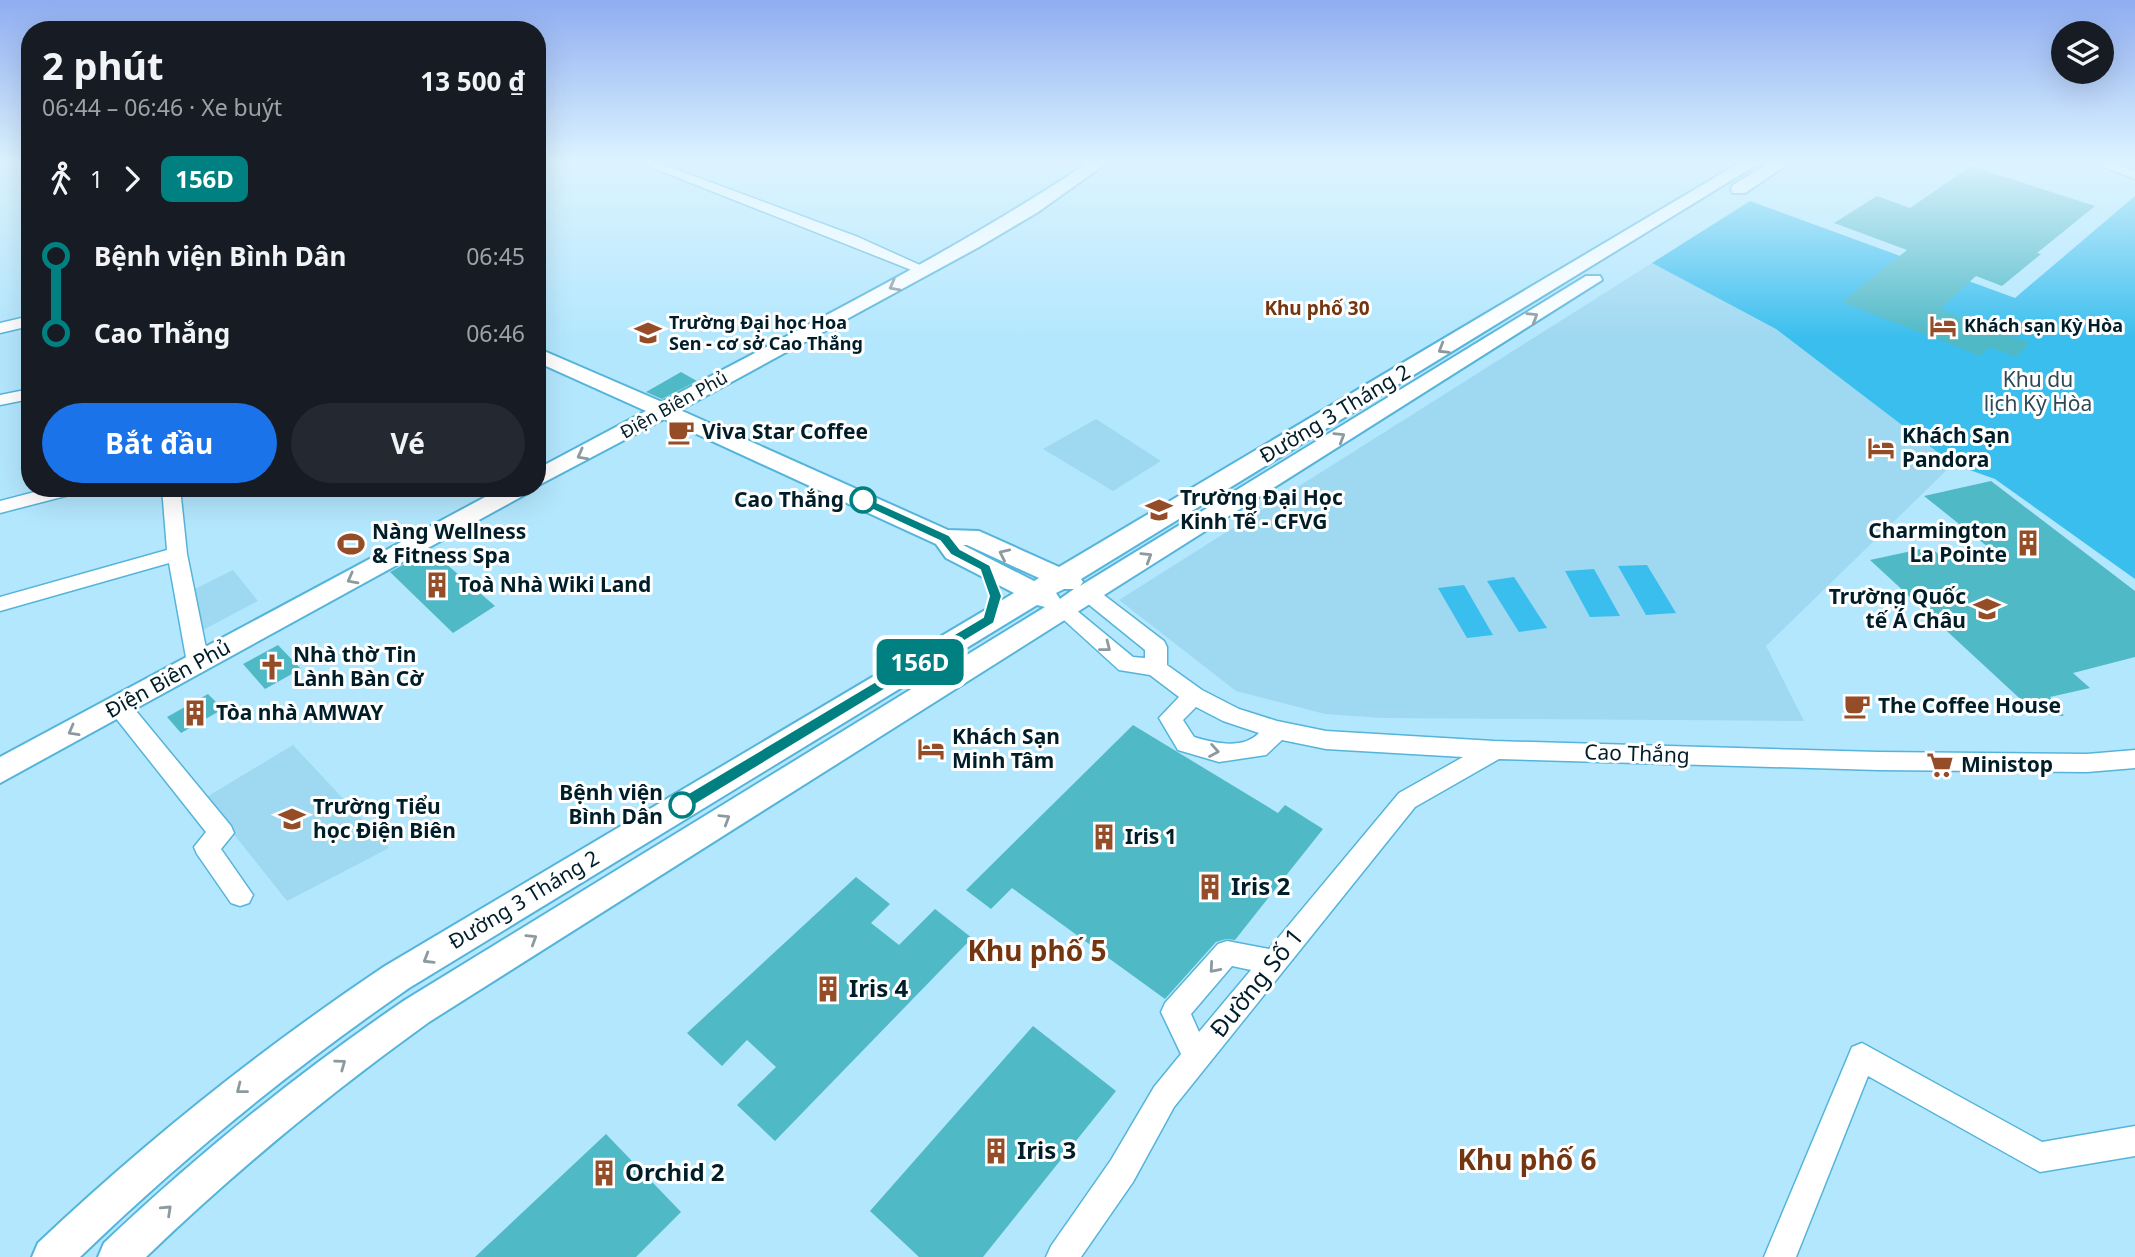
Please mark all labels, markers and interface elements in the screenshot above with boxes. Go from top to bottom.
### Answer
map controls [2051,21,2114,84]
button: layers [2051,21,2114,84]
text: 2 phút [42,39,164,91]
text: 13 500 ₫ [420,63,525,99]
text: 06:44 – 06:46 · Xe buýt [42,91,282,123]
icon: walk [42,160,80,198]
icon: forward [113,160,151,198]
text: 156D [175,162,234,195]
text: 1 [90,163,103,195]
text: Bệnh viện Bình Dân [94,238,346,274]
text: 06:45 [466,240,525,272]
one-way arrow [889,277,902,291]
district label: Khu phố 30 [1264,295,1370,321]
place label: Trường Đại học Hoa Sen - cơ sở Cao Thắng [669,310,863,355]
hotel icon: Khách sạn Kỳ Hòa [1928,311,1958,341]
one-way arrow [1525,312,1538,325]
place label: Khách sạn Kỳ Hòa [1964,313,2123,337]
text: Cao Thắng [94,315,230,351]
text: 06:46 [466,317,525,349]
school or university icon: Trường Đại học Hoa Sen - cơ sở Cao Thắng [633,318,663,348]
one-way arrow [1437,341,1450,354]
street label: Đường 3 Tháng 2 [1254,357,1415,469]
street label: Điện Biên Phủ [616,365,731,444]
park label: Khu du lịch Kỳ Hòa [1984,365,2092,417]
button: Bắt đầu [42,403,277,483]
button: Vé [291,403,525,483]
cafe icon: Viva Star Coffee [666,417,696,447]
place label: Viva Star Coffee [702,417,868,445]
place label: Khách Sạn Pandora [1902,421,2010,473]
one-way arrow [1332,433,1345,446]
hotel icon: Khách Sạn Pandora [1866,433,1896,463]
one-way arrow [577,447,589,460]
place label: Trường Đại Học Kinh Tế - CFVG [1180,483,1343,535]
place label: Cao Thắng [734,485,844,513]
marker: Cao Thắng [850,487,876,513]
school or university icon: Trường Đại Học Kinh Tế - CFVG [1144,495,1174,525]
place label: Charmington La Pointe [1868,516,2007,568]
place label: Nàng Wellness & Fitness Spa [372,517,526,569]
building icon: Charmington La Pointe [2013,528,2043,558]
sports icon: Nàng Wellness & Fitness Spa [336,529,366,559]
one-way arrow [999,548,1011,562]
one-way arrow [1139,553,1152,566]
building icon: Toà Nhà Wiki Land [422,570,452,600]
place label: Toà Nhà Wiki Land [458,570,651,598]
one-way arrow [347,571,360,584]
place label: Trường Quốc tế Á Châu [1829,582,1966,634]
school or university icon: Trường Quốc tế Á Châu [1972,594,2002,624]
street label: Điện Biên Phủ [100,632,235,724]
one-way arrow [1098,638,1110,651]
line badge: 156D [871,639,969,685]
place label: Nhà thờ Tin Lành Bàn Cờ [293,640,424,692]
text: 156D [891,645,949,678]
church icon: Nhà thờ Tin Lành Bàn Cờ [257,652,287,682]
cafe icon: The Coffee House [1842,691,1872,721]
place label: The Coffee House [1878,691,2061,719]
building icon: Tòa nhà AMWAY [180,698,210,728]
place label: Tòa nhà AMWAY [216,698,384,726]
place label: Khách Sạn Minh Tâm [952,722,1060,774]
one-way arrow [68,723,81,736]
hotel icon: Khách Sạn Minh Tâm [916,734,946,764]
street label: Cao Thắng [1584,737,1690,769]
one-way arrow [1208,743,1220,758]
supermarket icon: Ministop [1925,750,1955,780]
place label: Ministop [1961,750,2053,778]
place label: Bệnh viện Bình Dân [559,778,663,830]
place label: Trường Tiểu học Điện Biên [313,792,456,844]
marker: Bệnh viện Bình Dân [669,792,695,818]
school or university icon: Trường Tiểu học Điện Biên [277,804,307,834]
one-way arrow [717,815,730,828]
building icon: Iris 1 [1089,822,1119,852]
place label: Iris 1 [1125,822,1177,850]
street label: Đường 3 Tháng 2 [443,843,604,955]
place label: Iris 2 [1231,869,1290,902]
building icon: Iris 2 [1195,872,1225,902]
street label: Đường Số 1 [1201,920,1310,1044]
district label: Khu phố 5 [968,931,1106,969]
one-way arrow [524,935,537,948]
one-way arrow [422,950,435,963]
one-way arrow [1210,959,1222,972]
place label: Iris 4 [849,971,909,1004]
building icon: Iris 4 [813,974,843,1004]
one-way arrow [334,1059,346,1072]
one-way arrow [237,1081,250,1093]
place label: Iris 3 [1017,1133,1076,1166]
building icon: Iris 3 [981,1136,1011,1166]
district label: Khu phố 6 [1458,1140,1596,1178]
place label: Orchid 2 [625,1155,725,1188]
building icon: Orchid 2 [589,1158,619,1188]
one-way arrow [159,1205,172,1218]

